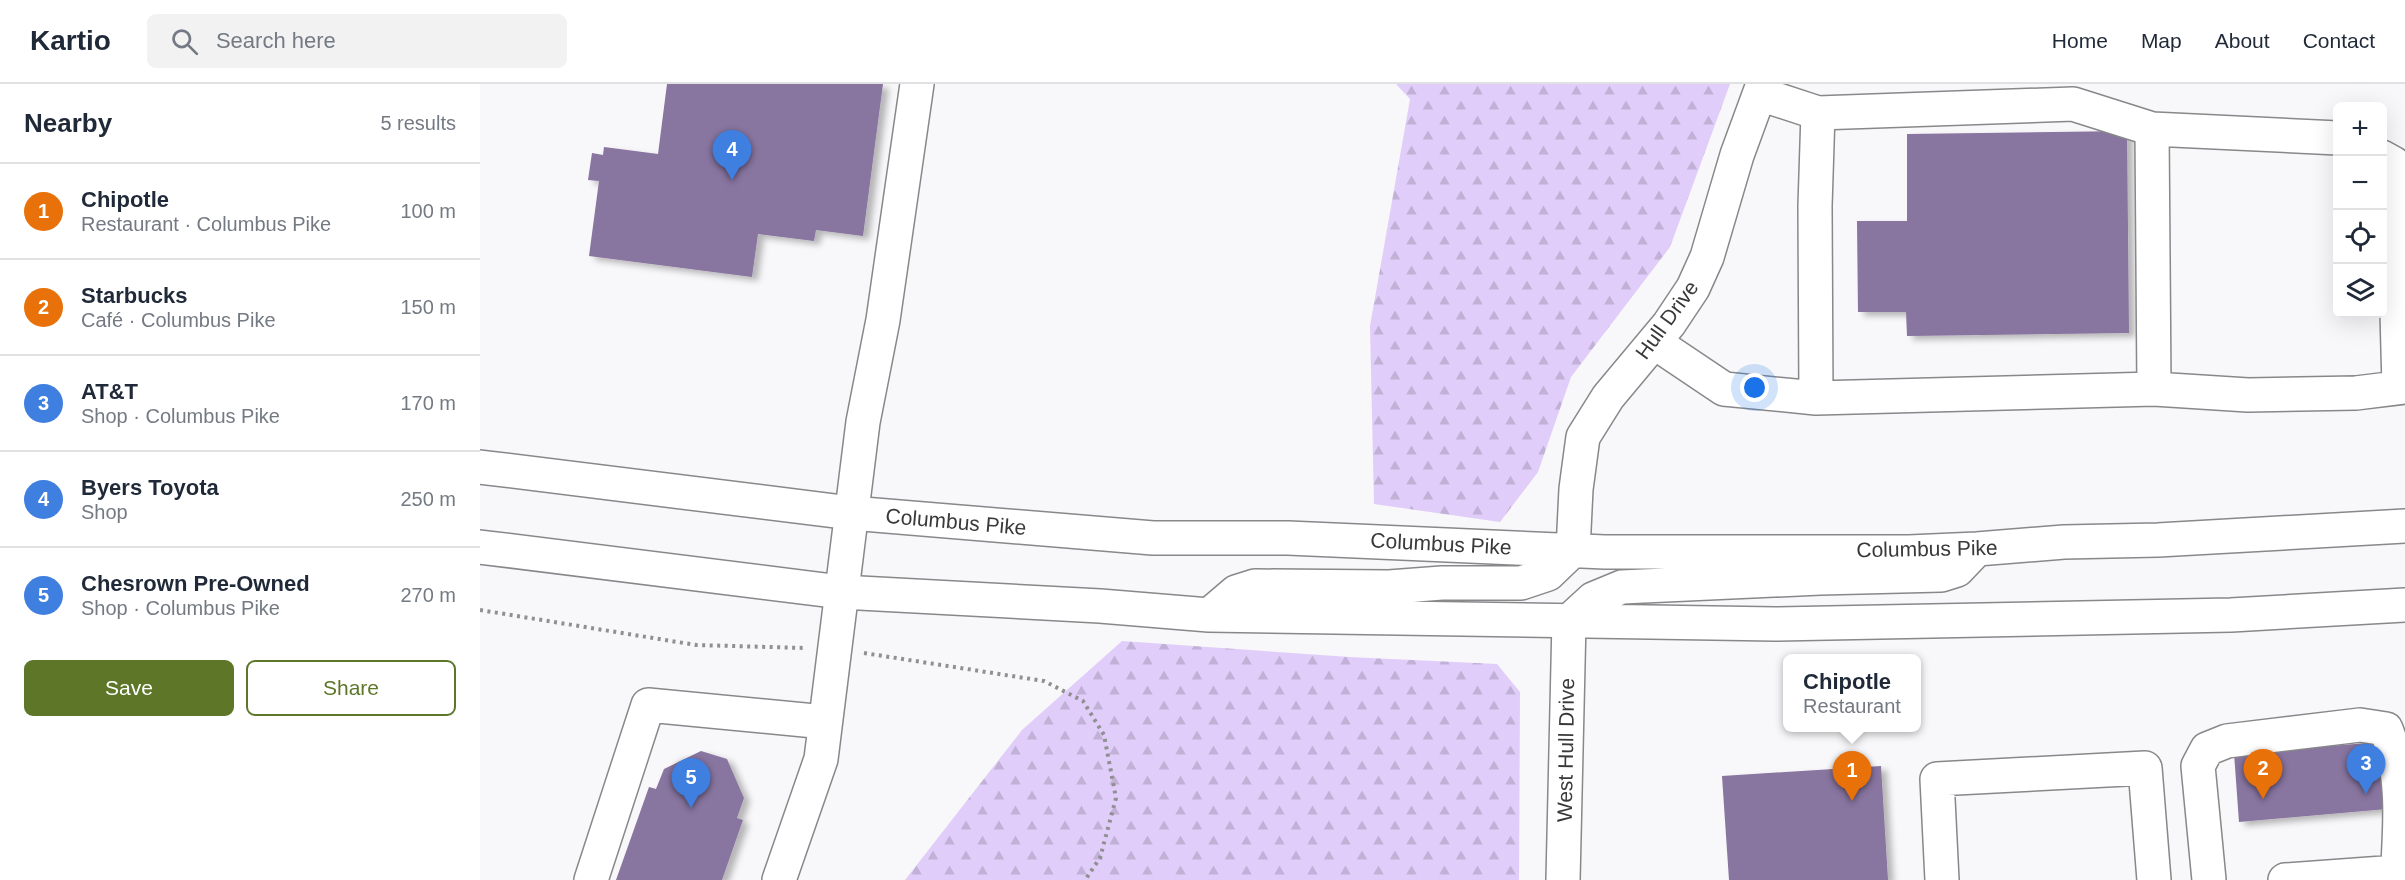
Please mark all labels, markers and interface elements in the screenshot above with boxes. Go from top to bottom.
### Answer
search box [147,14,567,68]
text: Kartio [30,25,111,56]
icon: search [168,25,201,58]
text: Search here [216,28,336,53]
text: Home [2052,29,2108,52]
text: Map [2141,29,2182,52]
text: About [2215,29,2270,52]
text: Contact [2303,29,2375,52]
map controls [2333,102,2387,318]
button: + [2333,102,2387,156]
text: Nearby [24,108,112,138]
text: 5 results [380,112,456,134]
pin: 4 [712,130,752,180]
button: − [2333,156,2387,210]
text: Chipotle [81,187,169,212]
text: 1 [38,200,49,222]
text: 100 m [400,200,456,222]
button: locate [2333,210,2387,264]
text: Restaurant · Columbus Pike [81,213,331,235]
button: layers [2333,264,2387,318]
street label: Hull Drive [1631,276,1703,363]
text: Starbucks [81,283,187,308]
text: 2 [38,296,49,318]
text: 150 m [400,296,456,318]
text: Café · Columbus Pike [81,309,276,331]
your location [1740,373,1769,402]
text: AT&T [81,379,138,404]
text: 3 [38,392,49,414]
text: 170 m [400,392,456,414]
text: Shop · Columbus Pike [81,405,280,427]
text: Byers Toyota [81,475,219,500]
text: 4 [38,488,49,510]
text: 250 m [400,488,456,510]
text: Shop [81,501,128,523]
street label: Columbus Pike [885,504,1027,539]
street label: Columbus Pike [1370,528,1512,559]
street label: Columbus Pike [1856,536,1998,561]
text: Chesrown Pre-Owned [81,571,310,596]
text: 5 [38,584,49,606]
text: 270 m [400,584,456,606]
text: Shop · Columbus Pike [81,597,280,619]
popup [1783,654,1921,732]
button: Save [24,660,234,716]
button: Share [246,660,456,716]
text: Chipotle [1803,669,1891,694]
street label: West Hull Drive [1553,678,1578,822]
text: Restaurant [1803,695,1901,717]
pin: 3 [2346,744,2386,794]
pin: 2 [2244,750,2282,799]
pin: 1 [1832,752,1872,801]
pin: 5 [672,758,710,808]

